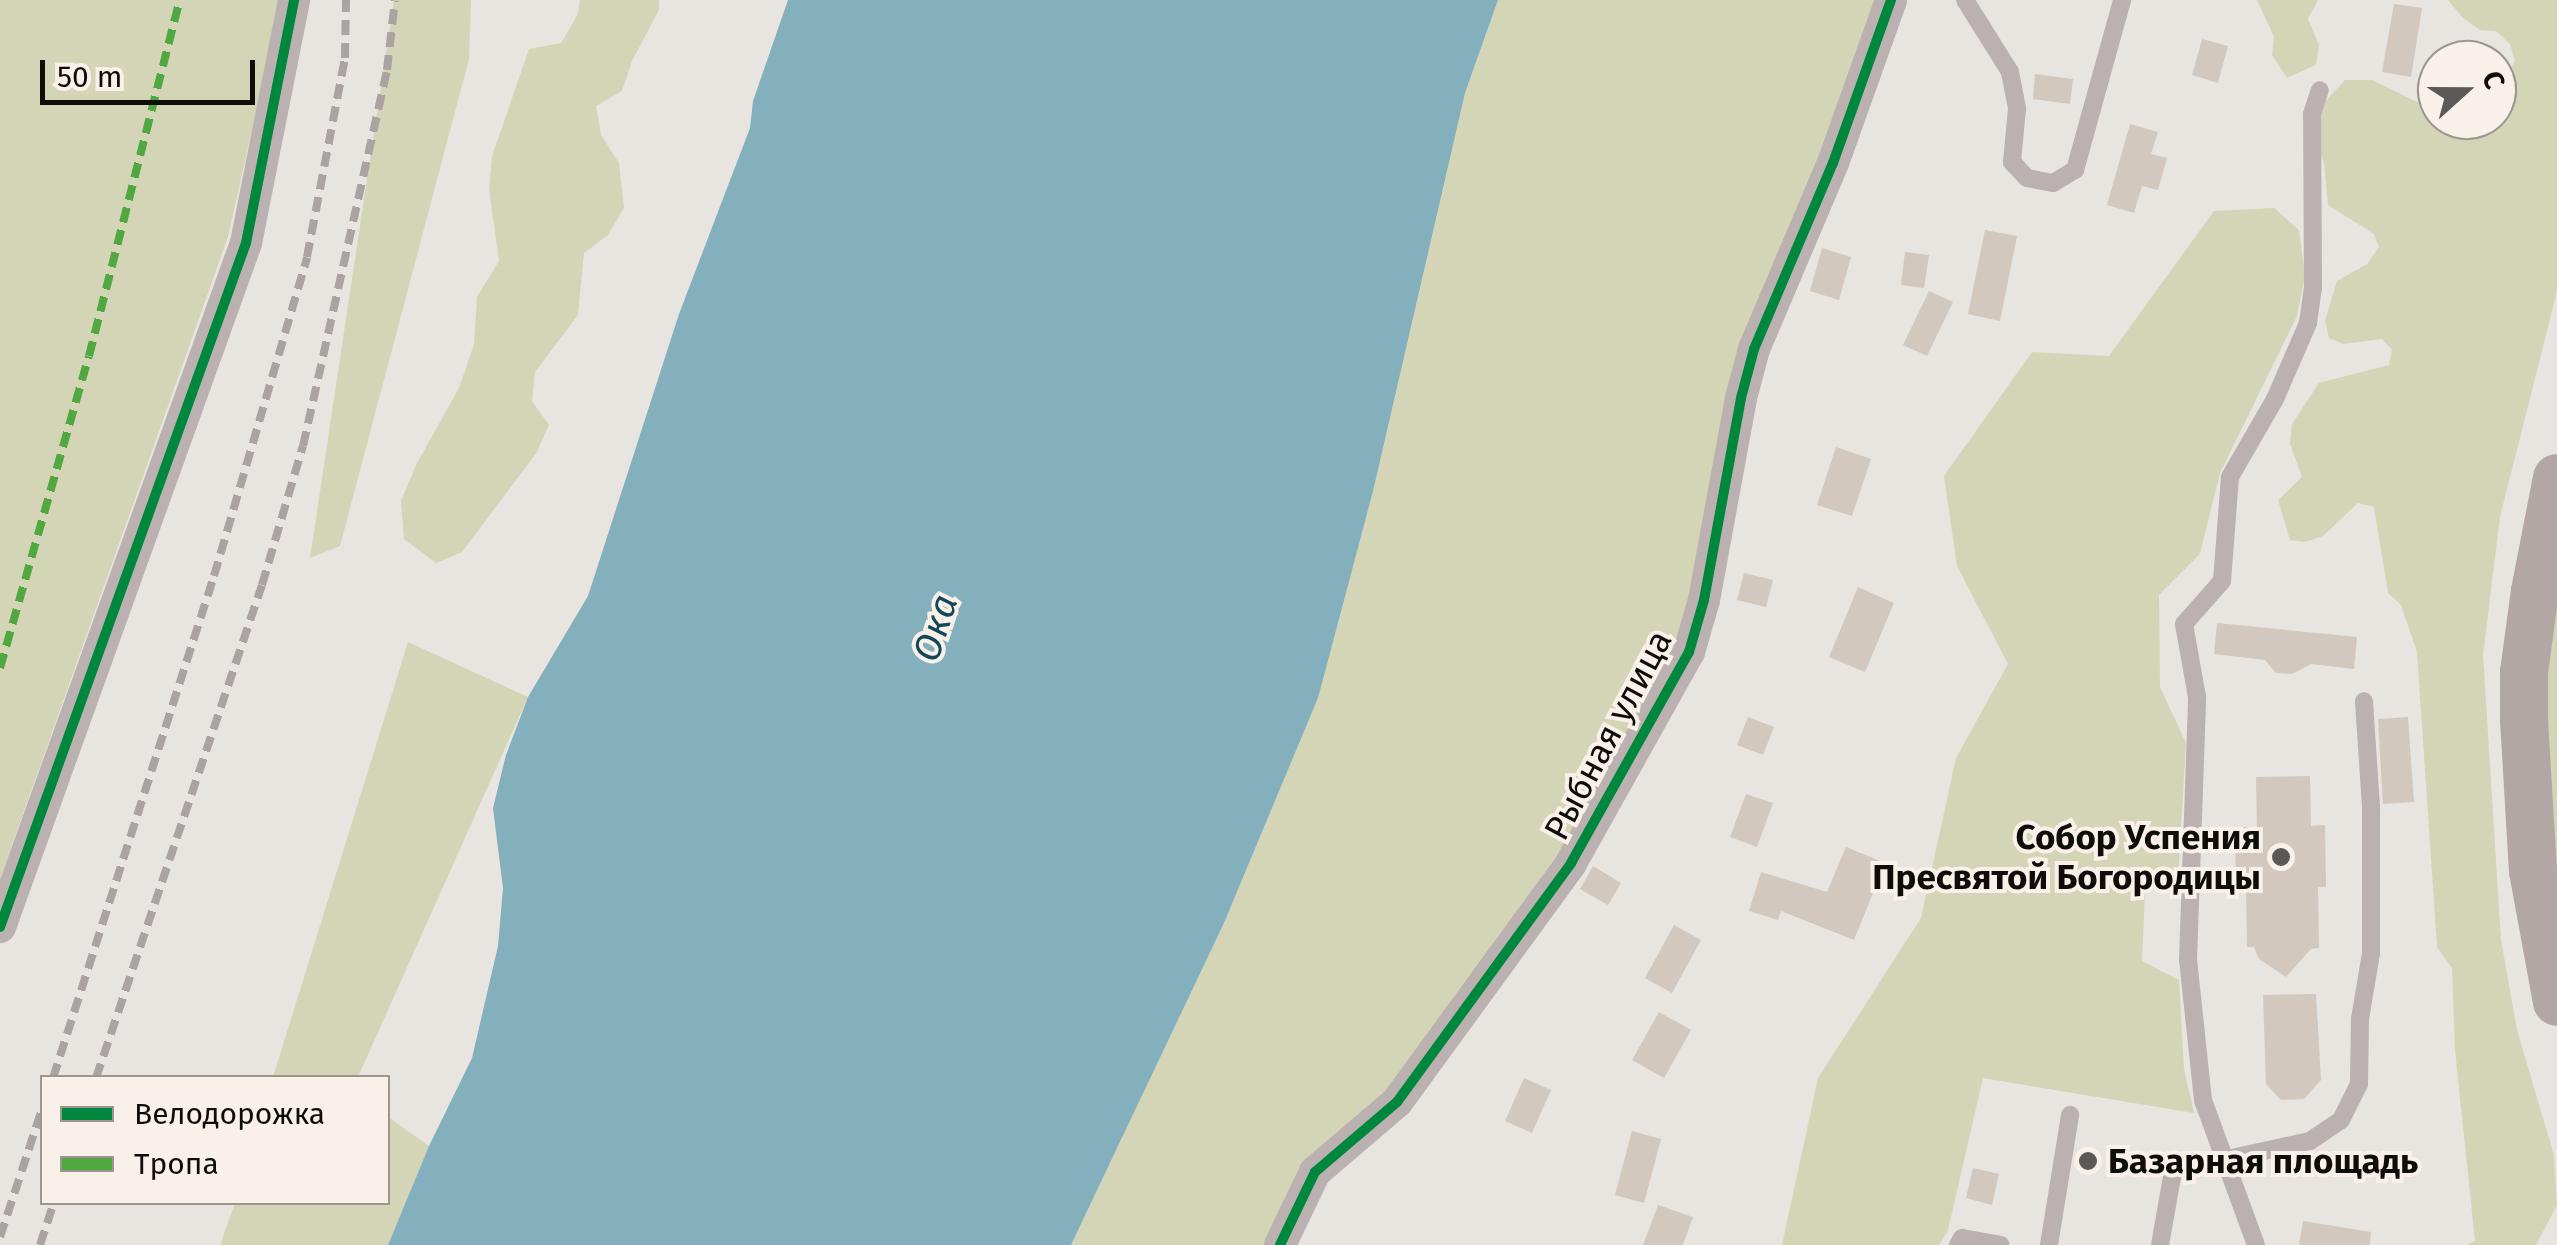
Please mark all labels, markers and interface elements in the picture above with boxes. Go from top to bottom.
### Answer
scale bar [45,40,260,102]
north arrow [2417,40,2517,140]
text: 50 m [57,59,122,95]
text: С [2475,66,2512,93]
water label: Ока [904,589,968,667]
street label: Рыбная улица [1535,623,1681,847]
place label: Собор Успения Пресвятой Богородицы [1872,816,2261,898]
marker: Собор Успения Пресвятой Богородицы [2270,846,2292,868]
legend [40,1075,390,1205]
text: Велодорожка [134,1096,325,1132]
place label: Базарная площадь [2108,1140,2418,1182]
text: Тропа [134,1146,219,1182]
marker: Базарная площадь [2077,1150,2099,1172]

